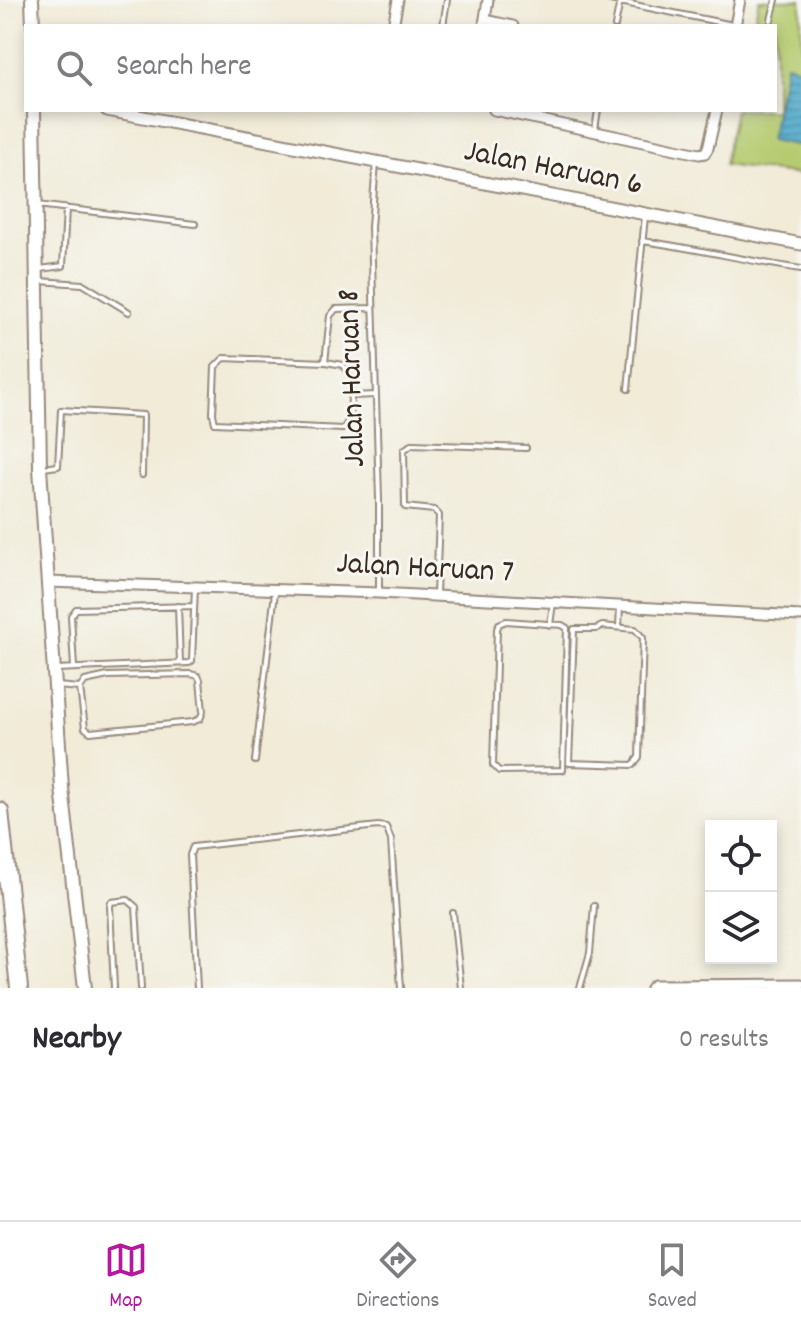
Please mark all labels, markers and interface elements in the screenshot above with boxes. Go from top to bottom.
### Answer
search box [24,24,777,112]
icon: search [52,46,96,90]
text: Search here [116,47,252,90]
street label: Jalan Haruan 6 [460,130,646,210]
street label: Jalan Haruan 8 [328,288,380,468]
street label: Jalan Haruan 7 [335,542,515,598]
map controls [705,820,777,964]
button: locate [705,820,777,892]
button: layers [705,892,777,964]
text: Nearby [32,1016,121,1065]
text: 0 results [679,1022,769,1059]
tab: Map [104,1238,148,1317]
tab: Directions [356,1238,440,1317]
tab: Saved [648,1238,697,1317]

